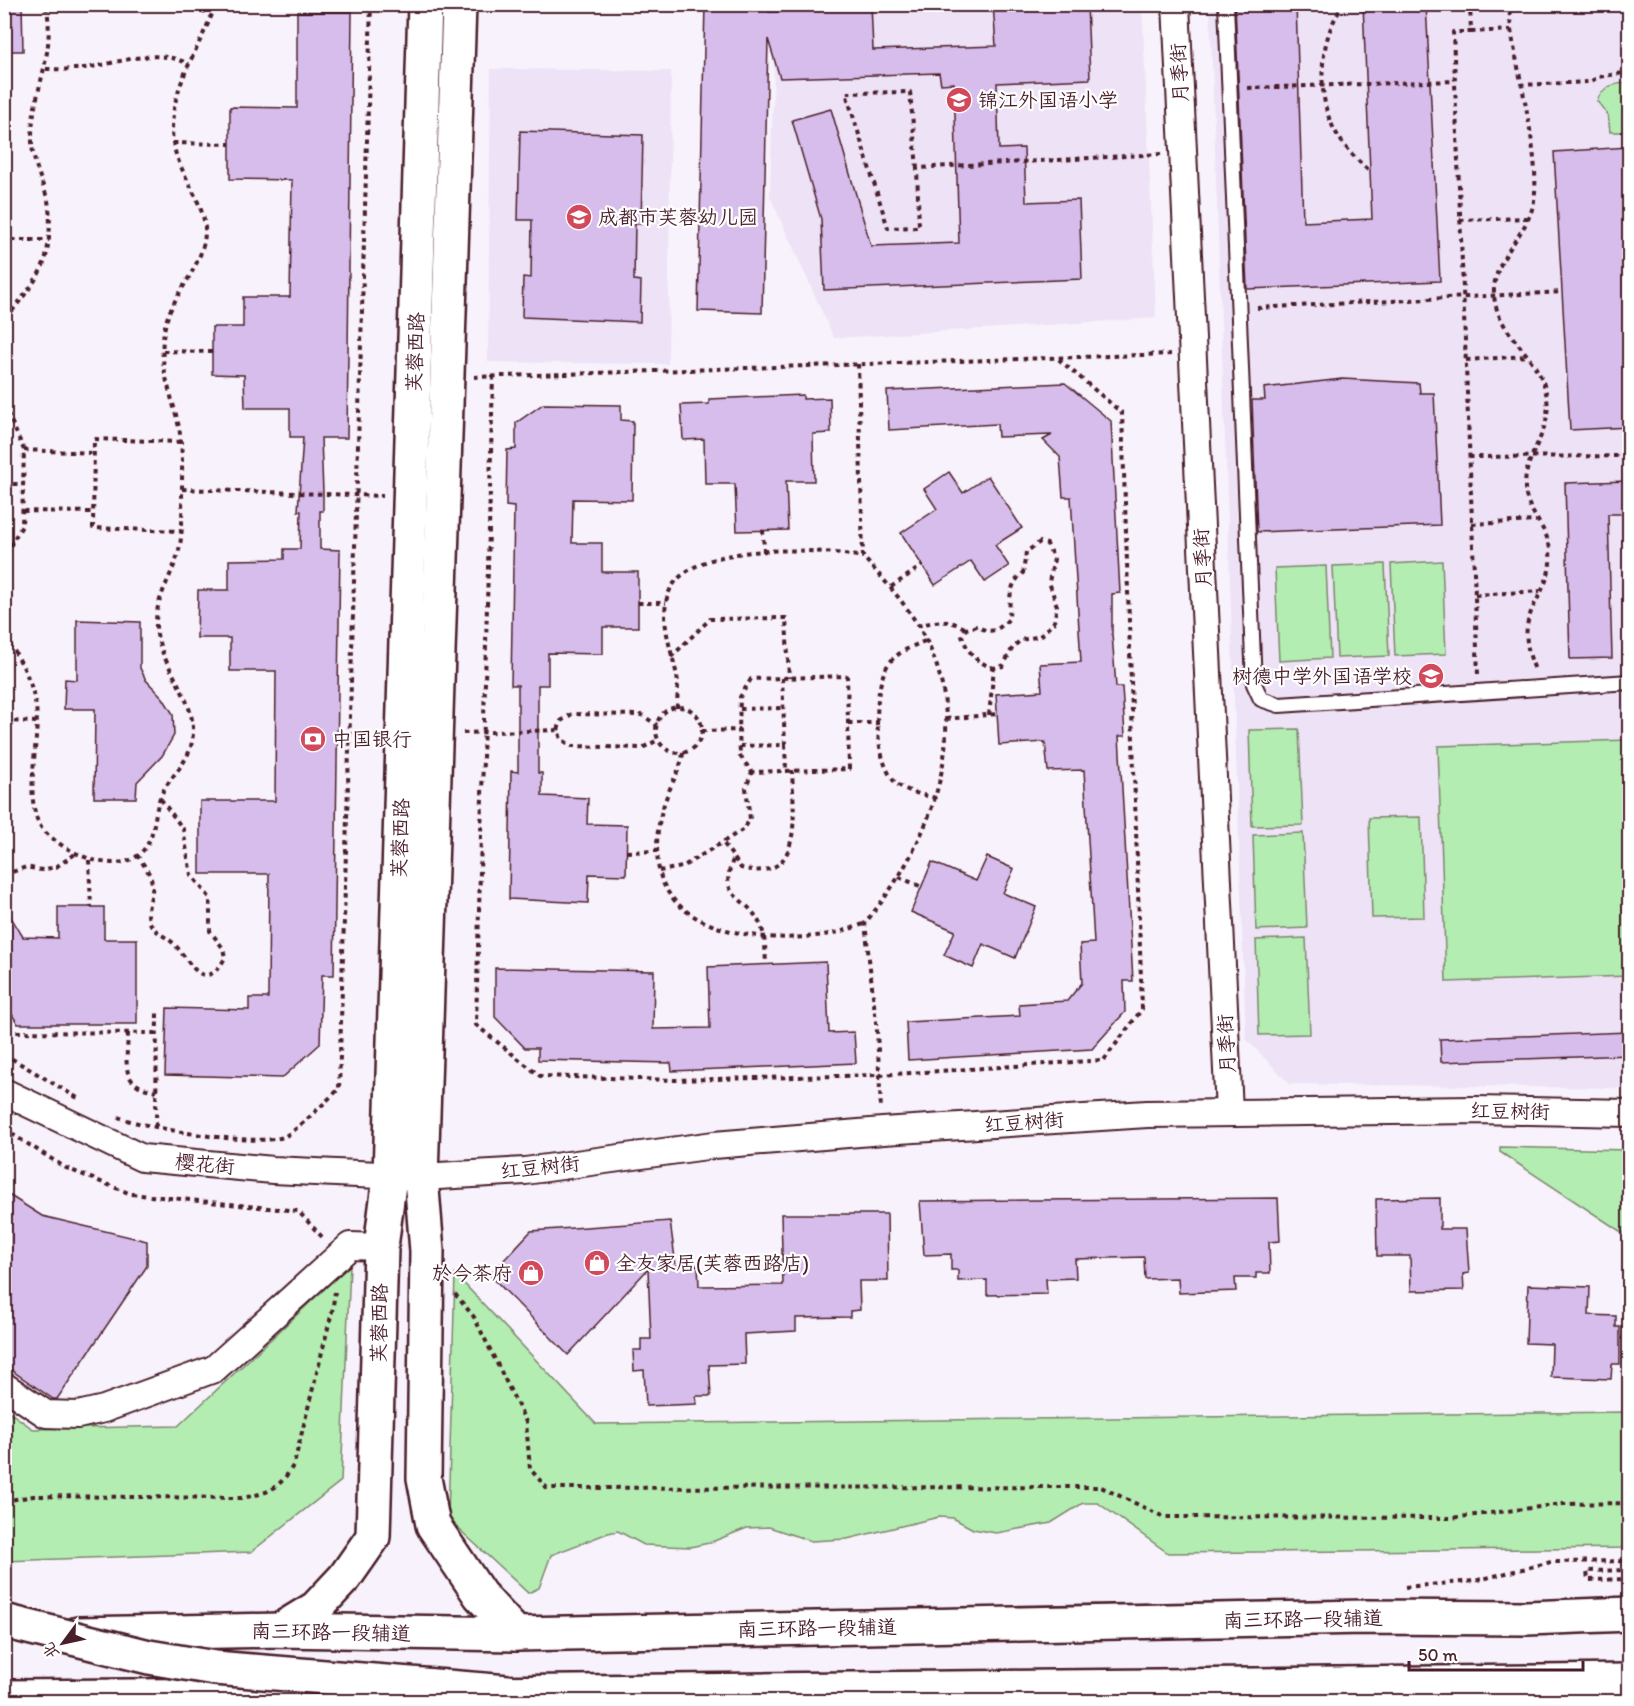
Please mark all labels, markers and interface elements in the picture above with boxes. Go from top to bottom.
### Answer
street label: 月季街 [1165,42,1193,104]
school or university icon: 锦江外国语小学 [944,85,974,115]
place label: 锦江外国语小学 [978,88,1118,112]
school or university icon: 成都市芙蓉幼儿园 [564,202,594,232]
place label: 成都市芙蓉幼儿园 [598,205,758,229]
street label: 芙蓉西路 [402,311,428,392]
street label: 月季街 [1188,527,1216,589]
school or university icon: 树德中学外国语学校 [1416,661,1446,691]
place label: 树德中学外国语学校 [1232,664,1412,688]
bank icon: 中国银行 [298,724,328,754]
place label: 中国银行 [332,727,412,751]
street label: 芙蓉西路 [387,797,413,878]
street label: 月季街 [1212,1013,1240,1075]
street label: 红豆树街 [1470,1098,1550,1124]
street label: 红豆树街 [983,1107,1065,1137]
street label: 樱花街 [174,1149,236,1179]
street label: 红豆树街 [499,1151,581,1183]
shop icon: 全友家居(芙蓉西路店) [582,1248,612,1278]
place label: 全友家居(芙蓉西路店) [616,1251,809,1275]
shop icon: 於今茶府 [516,1258,546,1288]
place label: 於今茶府 [432,1261,512,1285]
street label: 芙蓉西路 [366,1282,392,1363]
street label: 南三环路一段辅道 [1223,1606,1383,1632]
north arrow [33,1613,93,1673]
street label: 南三环路一段辅道 [737,1615,897,1641]
street label: 南三环路一段辅道 [251,1619,411,1645]
scale bar [1409,1634,1583,1672]
text: 北 [39,1639,63,1663]
text: 50 m [1418,1644,1458,1666]

